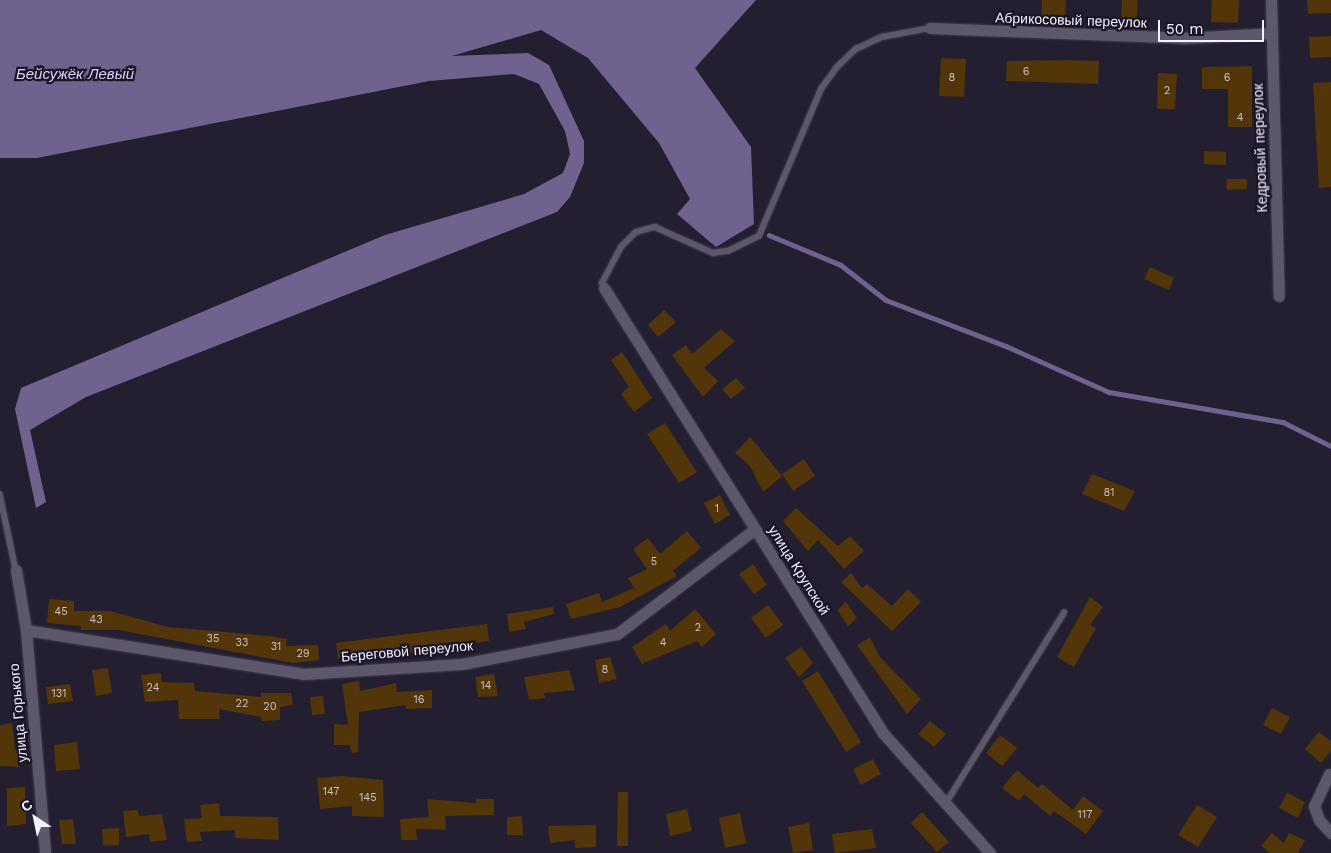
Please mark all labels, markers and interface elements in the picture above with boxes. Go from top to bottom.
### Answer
street label: Абрикосовый переулок [995,9,1147,31]
scale bar [1161,10,1267,42]
text: 50 m [1166,20,1203,38]
house number: 6 [1023,65,1029,79]
water label: Бейсужёк Левый [16,66,134,84]
house number: 8 [949,71,955,85]
house number: 6 [1224,71,1230,85]
street label: Кедровый переулок [1249,83,1271,213]
house number: 2 [1164,84,1170,98]
house number: 4 [1237,111,1243,125]
house number: 81 [1103,486,1115,500]
house number: 1 [715,502,719,516]
street label: улица Крупской [765,522,833,618]
house number: 5 [651,555,657,569]
house number: 45 [54,605,68,619]
house number: 43 [89,613,103,627]
house number: 2 [695,621,701,635]
house number: 35 [207,632,219,646]
house number: 33 [236,636,248,650]
house number: 4 [660,636,666,650]
street label: Береговой переулок [340,637,474,665]
house number: 31 [271,640,281,654]
house number: 29 [296,647,310,661]
street label: улица Горького [5,663,31,763]
house number: 8 [602,663,608,677]
house number: 14 [480,679,492,693]
house number: 24 [147,681,159,695]
house number: 131 [52,687,66,701]
house number: 16 [414,693,424,707]
house number: 22 [236,697,248,711]
house number: 20 [263,700,277,714]
house number: 147 [323,785,339,799]
house number: 145 [359,791,377,805]
north arrow [10,793,60,843]
text: С [18,796,35,815]
house number: 117 [1078,808,1092,822]

